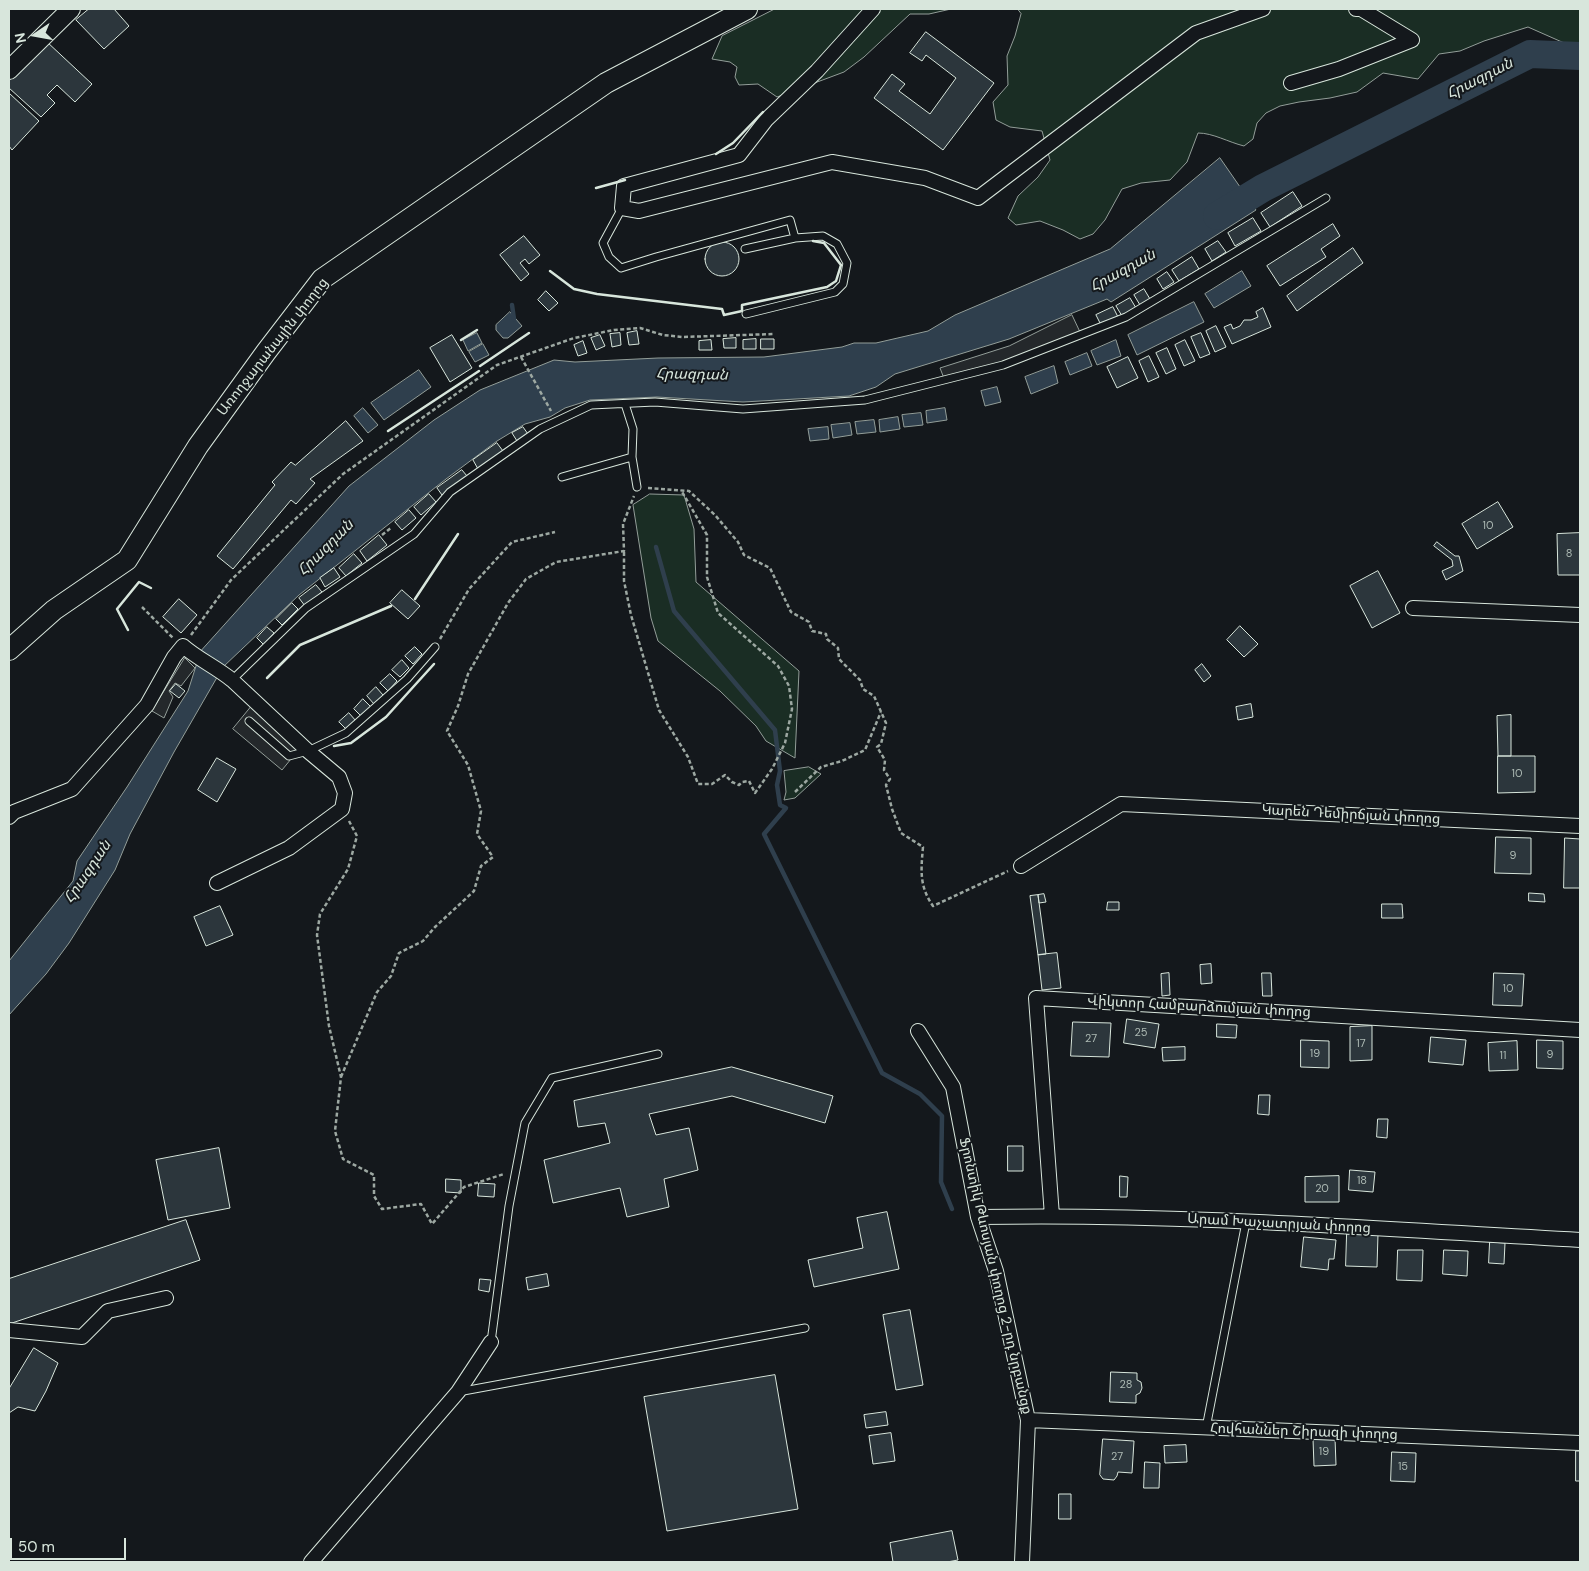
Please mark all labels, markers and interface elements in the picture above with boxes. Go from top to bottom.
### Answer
north arrow [10,10,60,60]
text: N [10,31,30,45]
water label: Հրազդան [1444,55,1516,103]
water label: Հրազդան [1087,246,1159,296]
street label: Առողջարանային փողոց [214,275,332,419]
water label: Հրազդան [656,365,728,385]
water label: Հրազդան [294,516,358,580]
house number: 10 [1483,519,1493,533]
house number: 8 [1566,547,1572,561]
house number: 10 [1512,767,1522,781]
street label: Կարեն Դեմիրճյան փողոց [1261,802,1441,828]
water label: Հրազդան [60,837,116,907]
house number: 9 [1510,849,1516,863]
house number: 10 [1503,982,1513,996]
street label: Վիկտոր Համբարձումյան փողոց [1087,993,1311,1021]
house number: 25 [1134,1026,1148,1040]
house number: 27 [1085,1032,1097,1046]
house number: 17 [1356,1037,1366,1051]
house number: 19 [1310,1047,1320,1061]
house number: 9 [1547,1048,1553,1062]
house number: 11 [1500,1049,1506,1063]
street label: Ֆրոնտիկ Թևոսյան փողոց 2-րդ նրբանցք [955,1136,1035,1416]
house number: 18 [1357,1174,1367,1188]
house number: 20 [1315,1182,1329,1196]
street label: Արամ Խաչատրյան փողոց [1187,1211,1371,1237]
house number: 28 [1120,1378,1132,1392]
street label: Հովհաններ Շիրազի փողոց [1210,1420,1398,1444]
house number: 19 [1319,1445,1329,1459]
house number: 27 [1111,1450,1123,1464]
house number: 15 [1398,1460,1408,1474]
scale bar [12,1528,129,1560]
text: 50 m [18,1537,55,1557]

